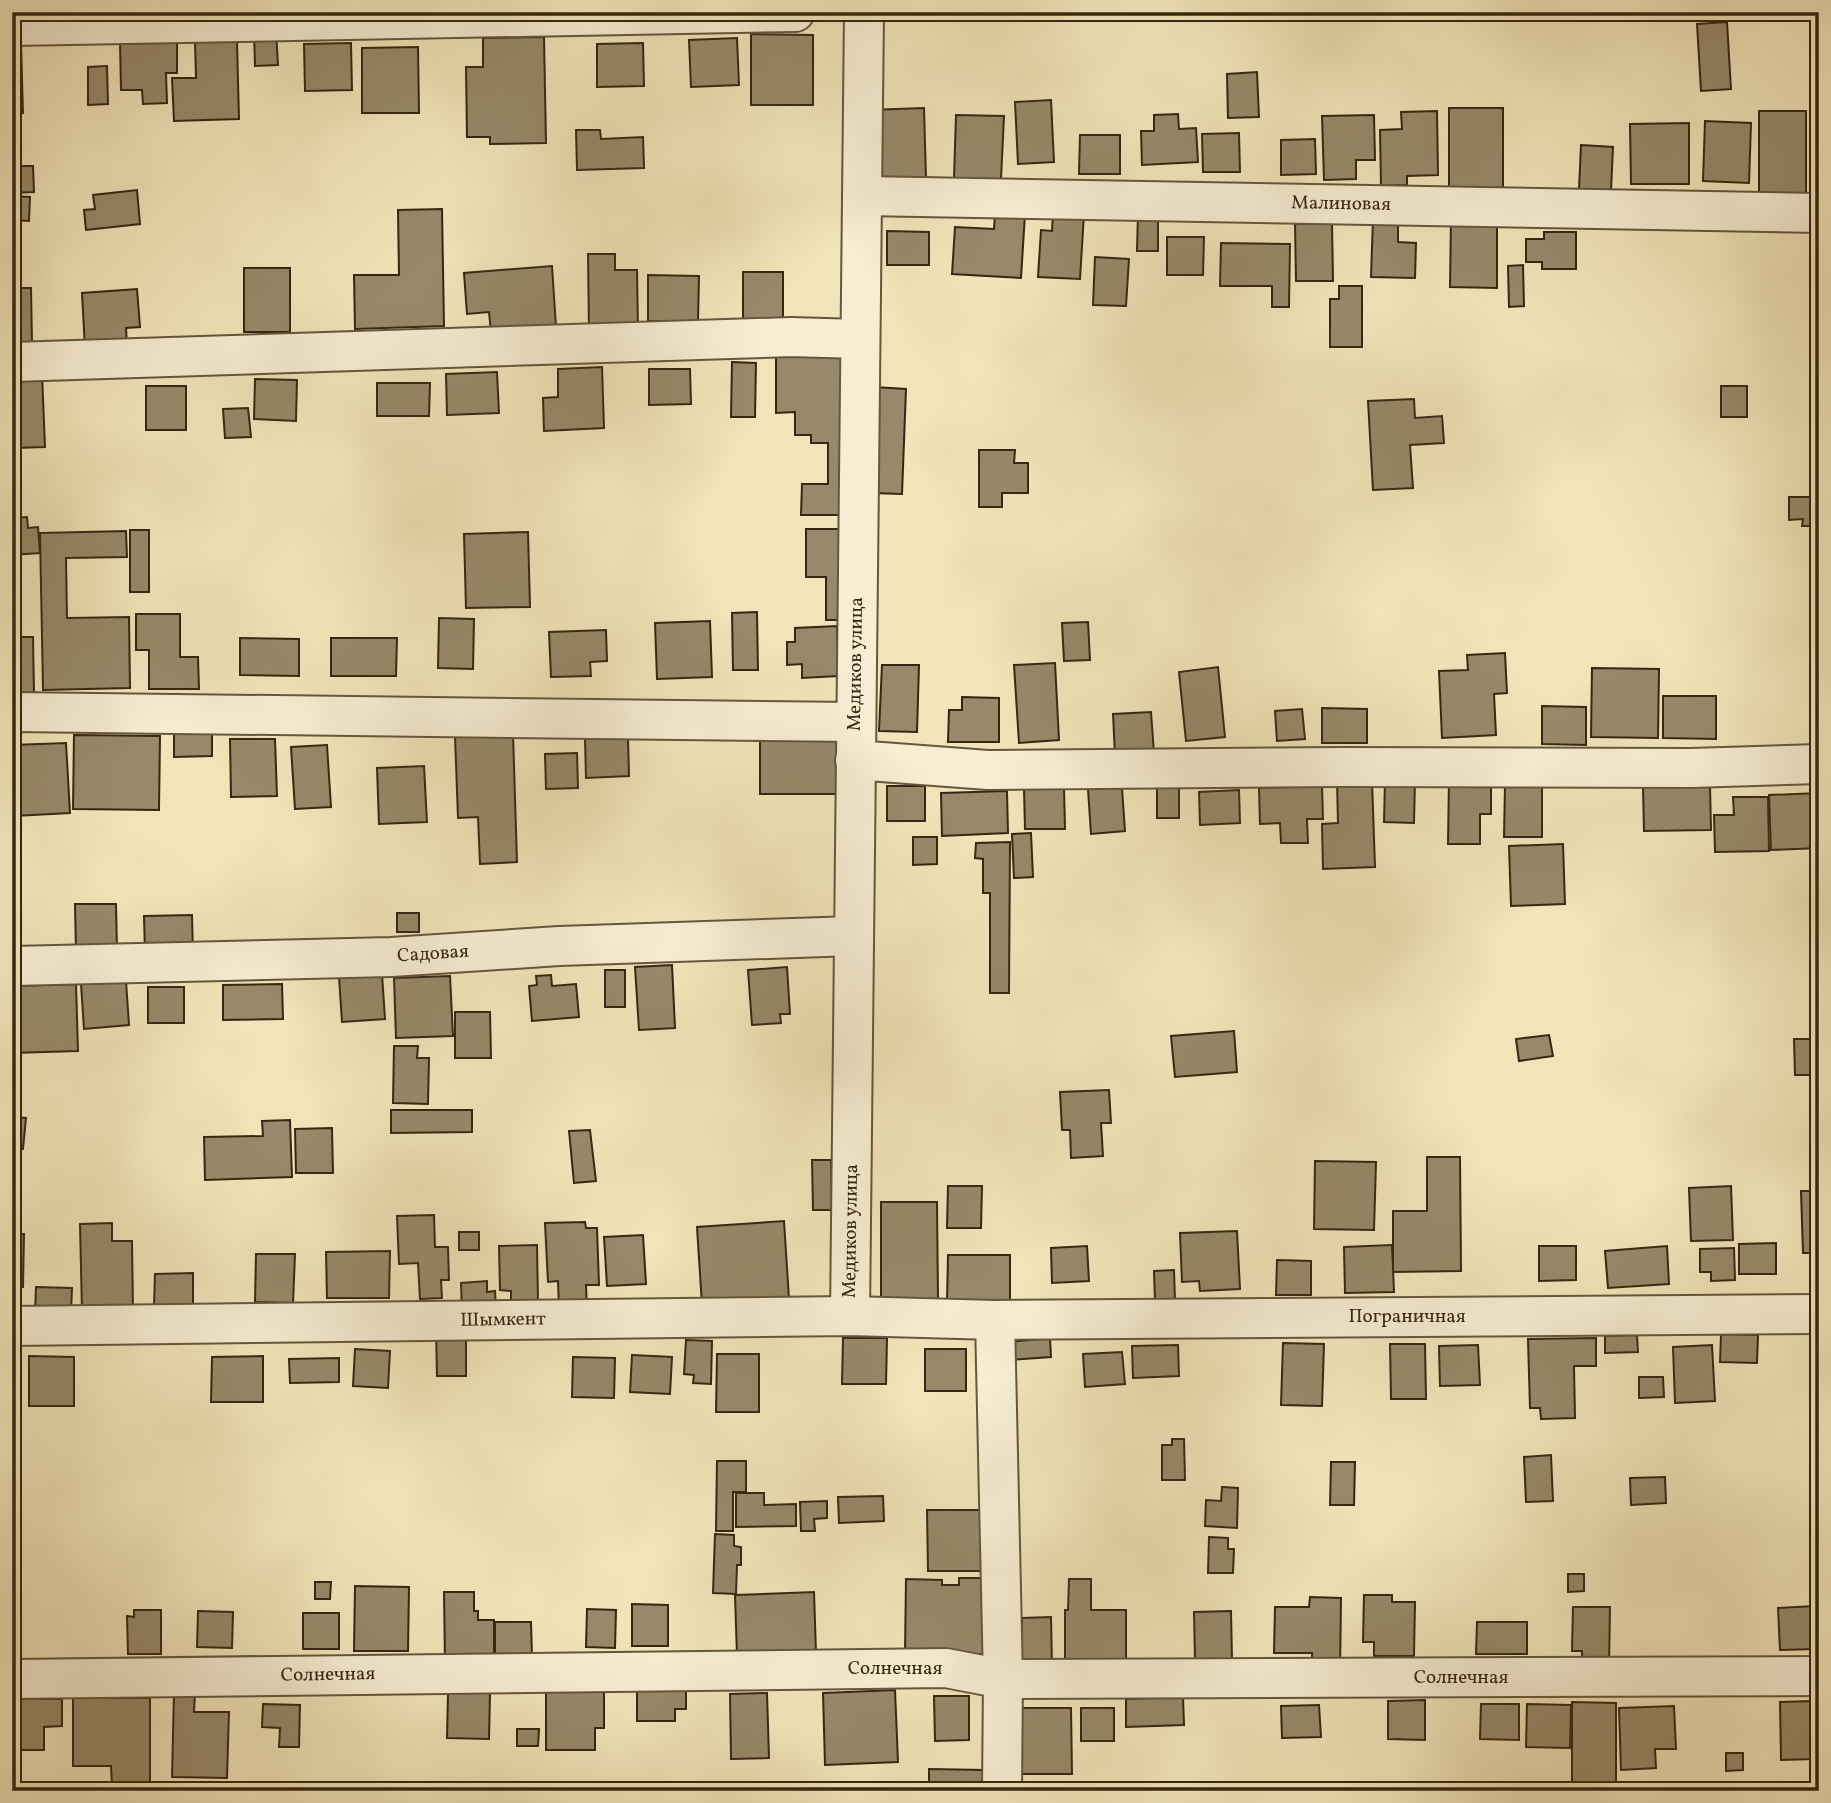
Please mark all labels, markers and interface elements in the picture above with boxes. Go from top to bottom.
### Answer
street label: Малиновая [1291,190,1391,218]
street label: Медиков улица [842,597,870,731]
street label: Садовая [396,939,470,969]
street label: Медиков улица [837,1164,865,1298]
street label: Пограничная [1348,1304,1466,1330]
street label: Шымкент [460,1306,546,1334]
street label: Солнечная [848,1656,942,1682]
street label: Солнечная [280,1661,376,1689]
street label: Солнечная [1414,1665,1508,1691]

